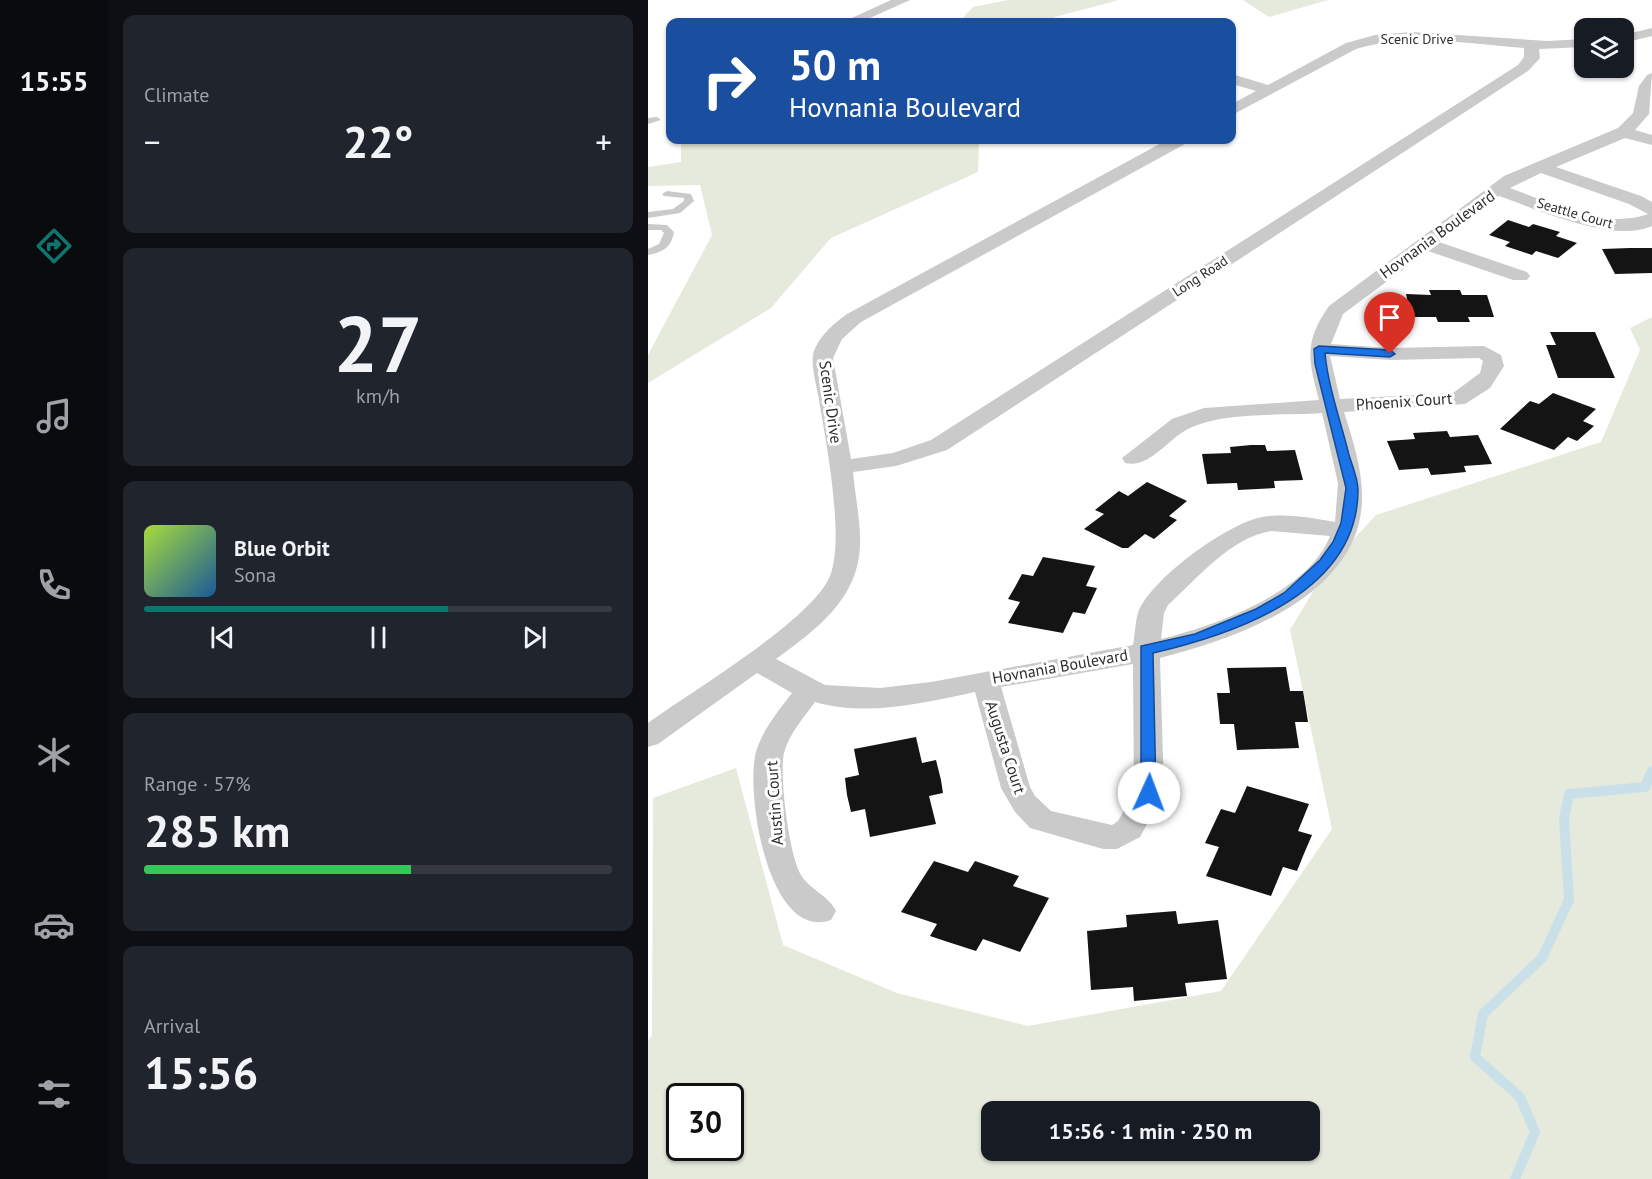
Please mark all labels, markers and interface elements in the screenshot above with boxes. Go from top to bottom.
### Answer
map controls [1574,18,1634,78]
button: layers [1574,18,1634,78]
street label: Scenic Drive [1380,30,1454,48]
text: 50 m [789,37,881,92]
icon: right [690,42,768,120]
text: 15:55 [20,64,88,98]
text: Climate [144,82,210,108]
text: Hovnania Boulevard [789,90,1021,124]
text: 22° [343,112,413,170]
text: − [144,120,161,163]
text: + [595,120,612,163]
street label: Hovnania Boulevard [1376,186,1498,282]
street label: Seattle Court [1535,194,1615,233]
icon: directions [33,225,75,267]
street label: Long Road [1169,251,1231,301]
pin [1364,292,1415,354]
text: 27 [334,293,422,394]
icon: arrive [1373,301,1406,334]
street label: Scenic Drive [815,359,847,445]
text: km/h [356,383,400,409]
street label: Phoenix Court [1355,388,1453,414]
icon: music [33,395,75,437]
text: Blue Orbit [234,534,330,562]
text: Sona [234,562,276,588]
icon: phone [33,564,75,606]
icon: previous [206,621,239,654]
icon: pause [362,621,395,654]
icon: next [518,621,551,654]
street label: Hovnania Boulevard [991,644,1129,688]
street label: Augusta Court [982,698,1031,797]
icon: climate [33,734,75,776]
street label: Austin Court [761,760,787,846]
position arrow [1117,761,1181,825]
text: Range · 57% [144,771,251,797]
text: 285 km [144,801,290,859]
icon: car [33,904,75,946]
text: Arrival [144,1013,200,1039]
text: 15:56 [144,1043,258,1101]
icon: filters [33,1073,75,1115]
speed limit sign: 30 [666,1083,744,1161]
text: 15:56 · 1 min · 250 m [1049,1117,1252,1145]

